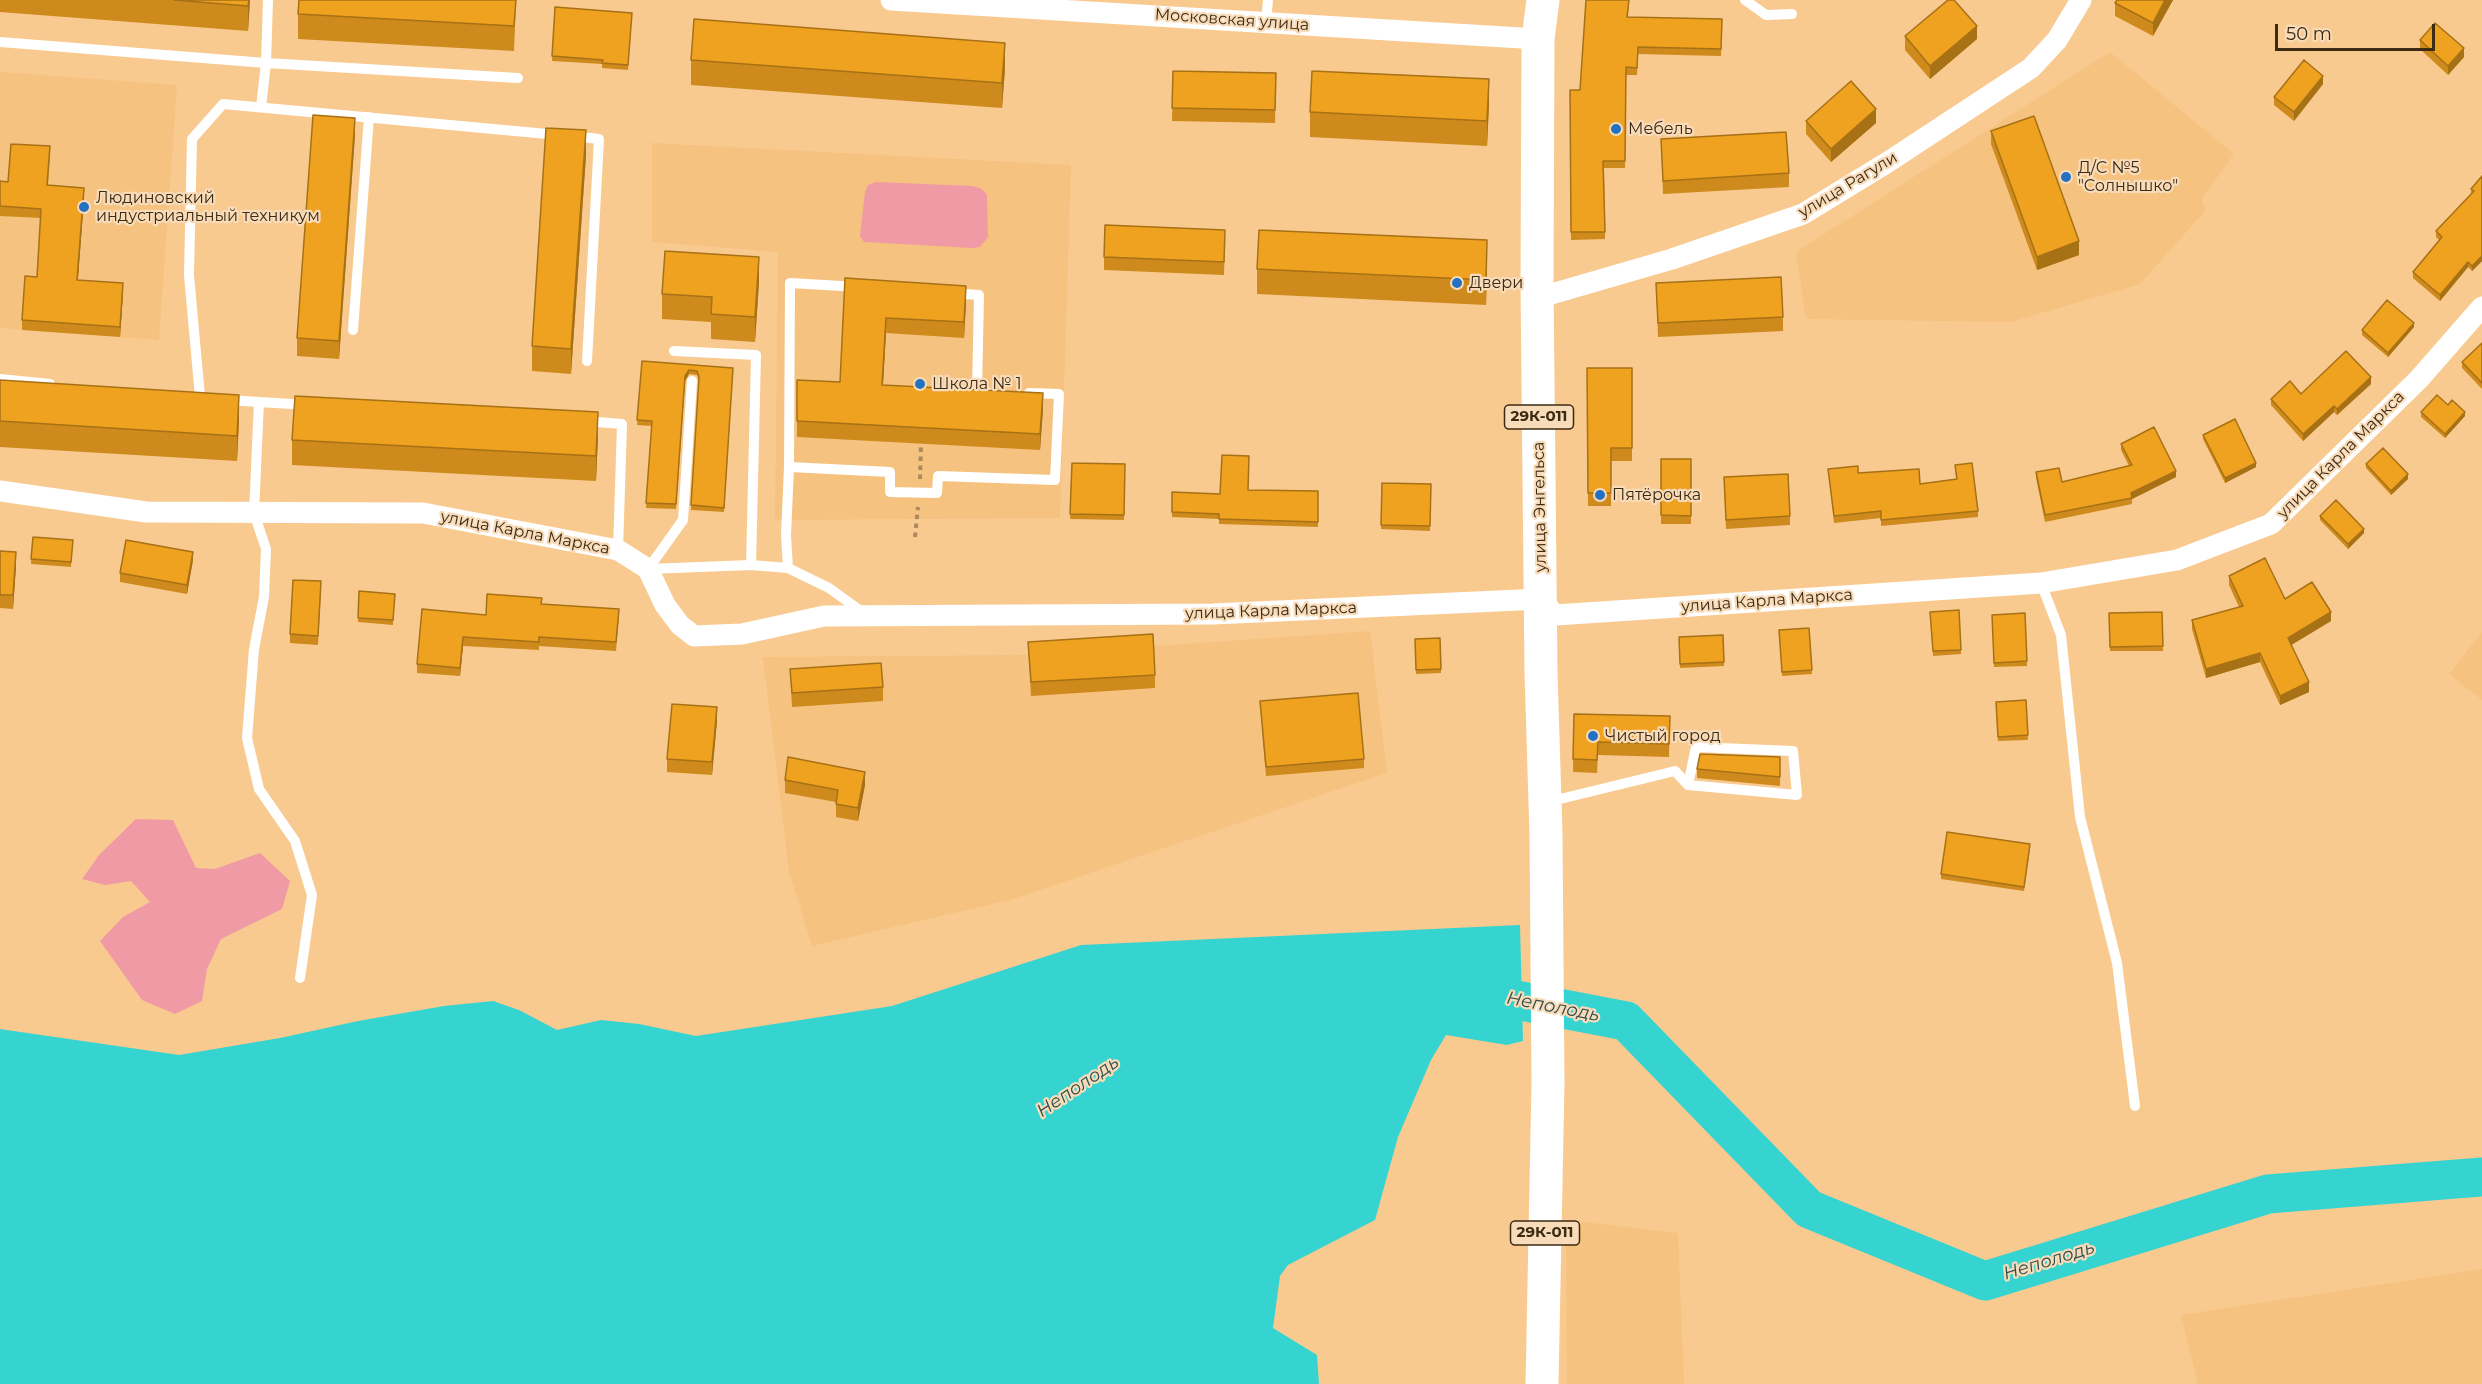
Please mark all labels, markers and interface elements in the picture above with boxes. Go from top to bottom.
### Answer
street label: Московская улица [1154,5,1310,35]
scale bar [2278,12,2438,50]
text: 50 m [2286,23,2332,45]
place label: Мебель [1628,119,1693,139]
marker: Мебель [1609,122,1623,136]
street label: улица Рагули [1795,148,1901,222]
place label: Д/С №5 "Солнышко" [2078,158,2178,196]
marker: Д/С №5 "Солнышко" [2059,170,2073,184]
place label: Людиновский индустриальный техникум [96,188,320,226]
marker: Людиновский индустриальный техникум [77,200,91,214]
place label: Двери [1469,273,1523,293]
marker: Двери [1450,276,1464,290]
place label: Школа № 1 [932,374,1021,394]
marker: Школа № 1 [913,377,927,391]
street label: улица Карла Маркса [2273,387,2409,523]
road number: 29К-011 [1504,405,1574,429]
street label: улица Энгельса [1529,442,1551,572]
place label: Пятёрочка [1612,485,1701,505]
marker: Пятёрочка [1593,488,1607,502]
street label: улица Карла Маркса [439,507,611,559]
street label: улица Карла Маркса [1681,585,1853,617]
street label: улица Карла Маркса [1185,598,1357,624]
place label: Чистый город [1605,726,1721,746]
marker: Чистый город [1586,729,1600,743]
water label: Неполодь [1505,987,1601,1027]
water label: Неполодь [1033,1052,1123,1122]
road number: 29К-011 [1510,1221,1580,1245]
water label: Неполодь [2001,1237,2097,1285]

